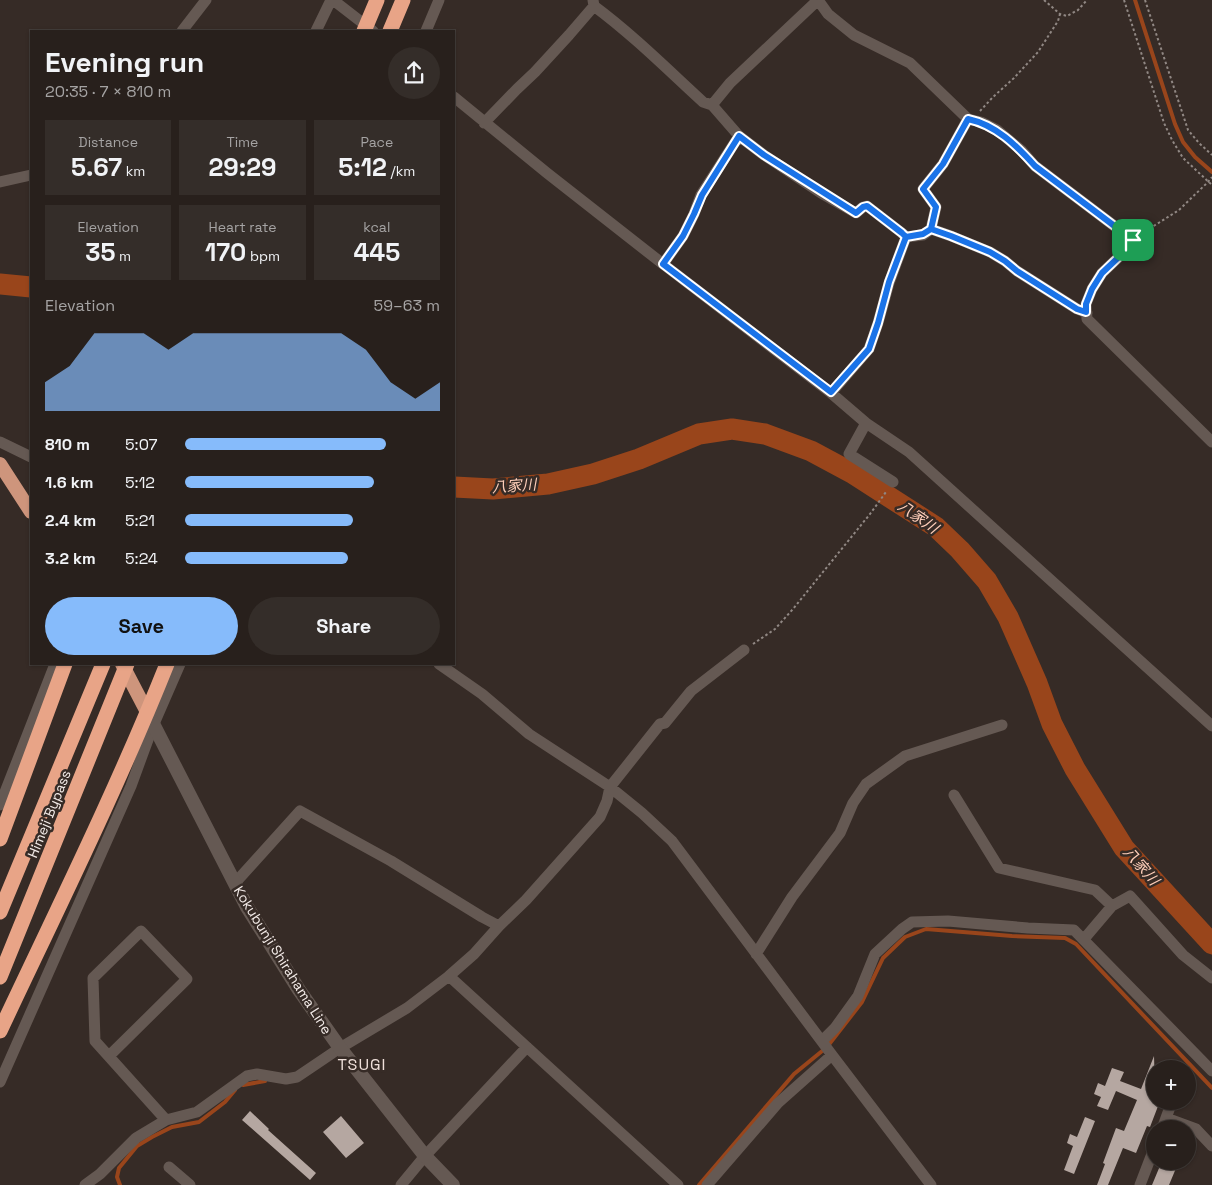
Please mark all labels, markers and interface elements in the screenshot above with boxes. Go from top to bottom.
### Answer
text: Evening run [45,44,204,80]
button: share [388,47,440,99]
text: 20:35 · 7 × 810 m [45,81,171,102]
text: Distance [78,133,138,151]
text: Time [227,133,258,151]
text: Pace [360,133,393,151]
text: 5.67 [71,151,122,183]
text: 29:29 [209,151,276,183]
text: 5:12 [338,151,387,183]
text: km [122,162,145,180]
text: /km [387,162,415,180]
text: Elevation [77,218,139,236]
text: Heart rate [209,218,276,236]
text: kcal [363,218,390,236]
pin [1112,219,1154,261]
icon: arrive [1119,226,1147,254]
text: 35 [85,236,115,268]
text: 170 [205,236,246,268]
text: 445 [353,236,400,268]
text: m [115,247,131,265]
text: bpm [246,247,280,265]
text: Elevation [45,295,115,316]
text: 59–63 m [374,295,440,316]
text: 810 m [45,434,90,455]
text: 5:07 [125,434,158,455]
text: 1.6 km [45,472,93,493]
text: 5:12 [125,472,155,493]
water label: 八家川 [491,474,539,497]
water label: 八家川 [894,496,944,538]
text: 2.4 km [45,510,96,531]
text: 5:21 [125,510,155,531]
text: 3.2 km [45,548,96,569]
text: 5:24 [125,548,158,569]
button: Save [45,597,238,655]
button: Share [248,597,440,655]
street label: Himeji Bypass [23,768,75,860]
water label: 八家川 [1119,842,1165,890]
street label: Kokubunji Shirahama Line [230,882,336,1038]
district label: TSUGI [337,1054,387,1075]
map controls [1146,1060,1196,1170]
button: + [1146,1060,1196,1110]
button: − [1146,1120,1196,1170]

